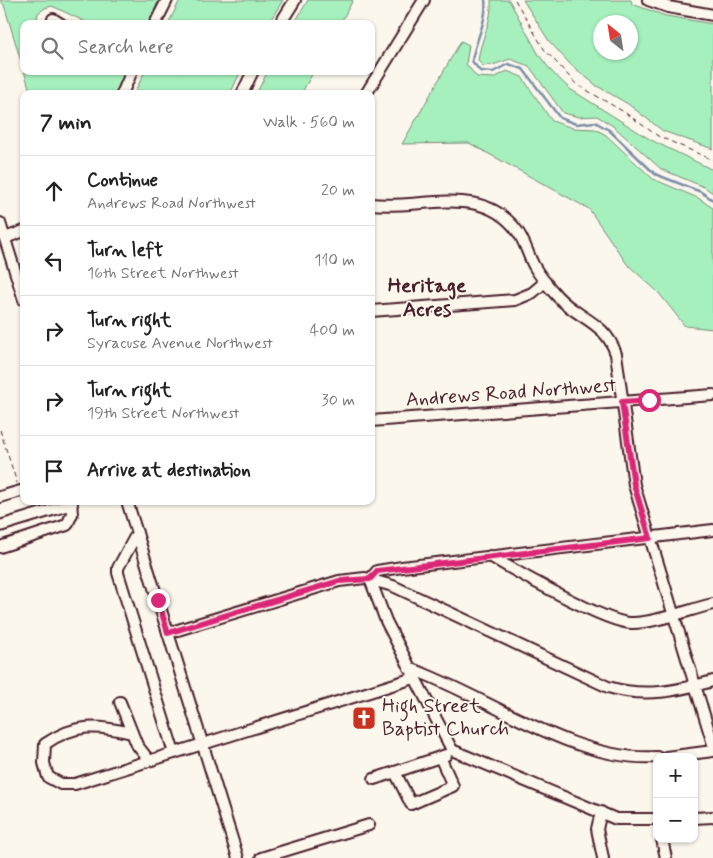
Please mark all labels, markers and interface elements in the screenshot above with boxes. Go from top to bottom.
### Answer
north arrow [593,15,638,60]
search box [20,20,375,75]
icon: search [38,34,66,62]
text: Search here [78,35,174,60]
text: 7 min [40,109,92,137]
text: Walk · 560 m [263,112,355,133]
text: Continue [87,168,158,193]
icon: ahead [40,177,68,205]
text: 20 m [321,180,355,201]
text: Andrews Road Northwest [87,193,256,214]
text: Turn left [87,238,163,263]
icon: left [40,247,68,275]
text: 110 m [314,250,355,271]
text: 16th Street Northwest [87,263,239,284]
district label: Heritage Acres [388,272,467,324]
text: Turn right [87,308,171,333]
icon: right [40,317,68,345]
text: 400 m [310,320,355,341]
text: Syracuse Avenue Northwest [87,333,273,354]
street label: Andrews Road Northwest [405,372,617,414]
text: Turn right [87,378,171,403]
icon: right [40,387,68,415]
route start [638,389,661,412]
text: 30 m [322,390,355,411]
text: 19th Street Northwest [87,403,239,424]
icon: arrive [40,457,68,485]
text: Arrive at destination [87,458,251,483]
route end [147,589,170,612]
place label: High Street Baptist Church [382,693,509,743]
church icon: High Street Baptist Church [351,705,377,731]
map controls [653,753,698,843]
button: + [653,753,698,798]
button: − [653,798,698,843]

